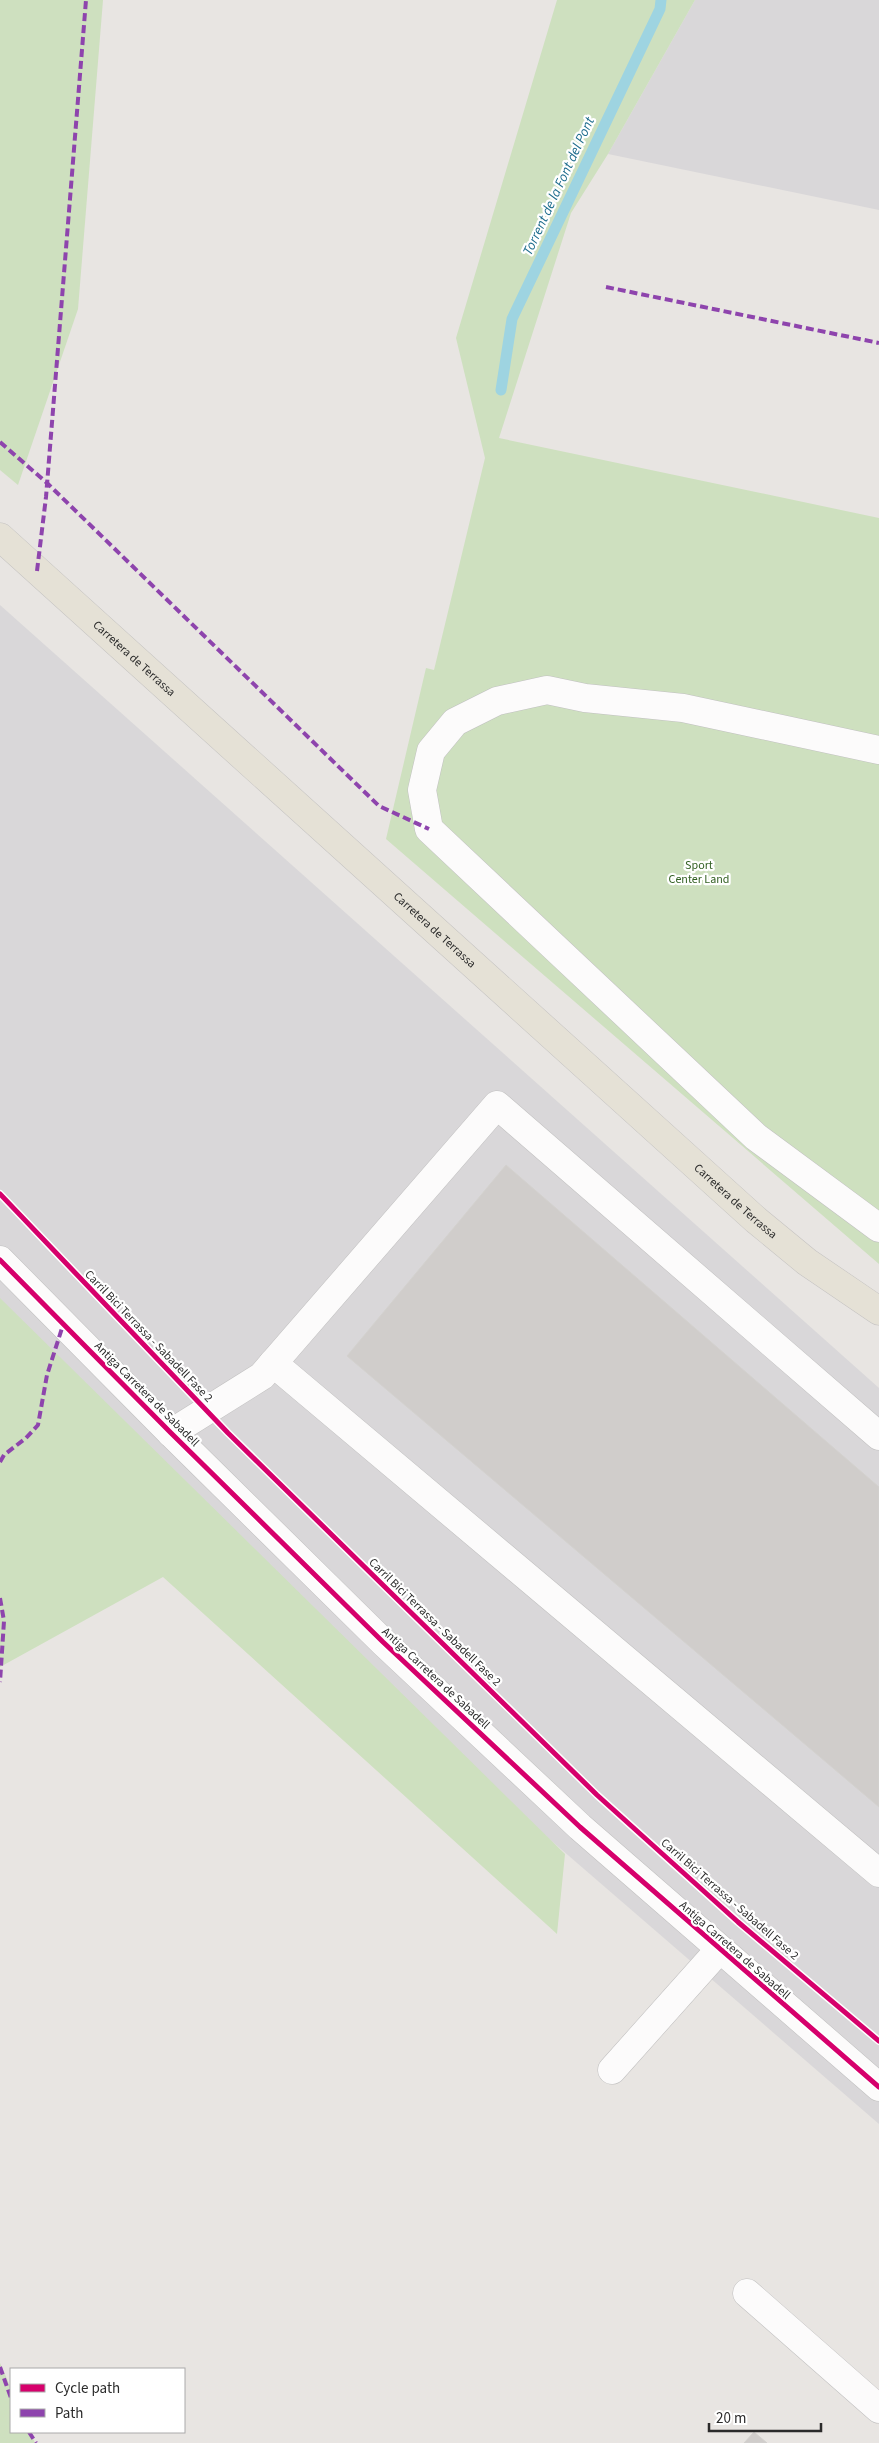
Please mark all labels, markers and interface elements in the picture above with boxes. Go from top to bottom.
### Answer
water label: Torrent de la Font del Pont [518,114,600,259]
street label: Carretera de Terrassa [89,617,179,701]
park label: Sport Center Land [669,857,729,888]
street label: Carretera de Terrassa [389,888,480,972]
street label: Carretera de Terrassa [690,1160,781,1243]
street label: Carril Bici Terrassa - Sabadell Fase 2 [81,1266,217,1406]
street label: Antiga Carretera de Sabadell [90,1338,203,1451]
street label: Carril Bici Terrassa - Sabadell Fase 2 [365,1554,505,1690]
street label: Antiga Carretera de Sabadell [378,1624,493,1733]
street label: Carril Bici Terrassa - Sabadell Fase 2 [657,1835,802,1964]
street label: Antiga Carretera de Sabadell [675,1897,794,2003]
legend [10,2368,185,2433]
text: Cycle path [55,2378,120,2399]
scale bar [709,2400,822,2432]
text: Path [55,2403,83,2424]
text: 20 m [716,2408,746,2429]

